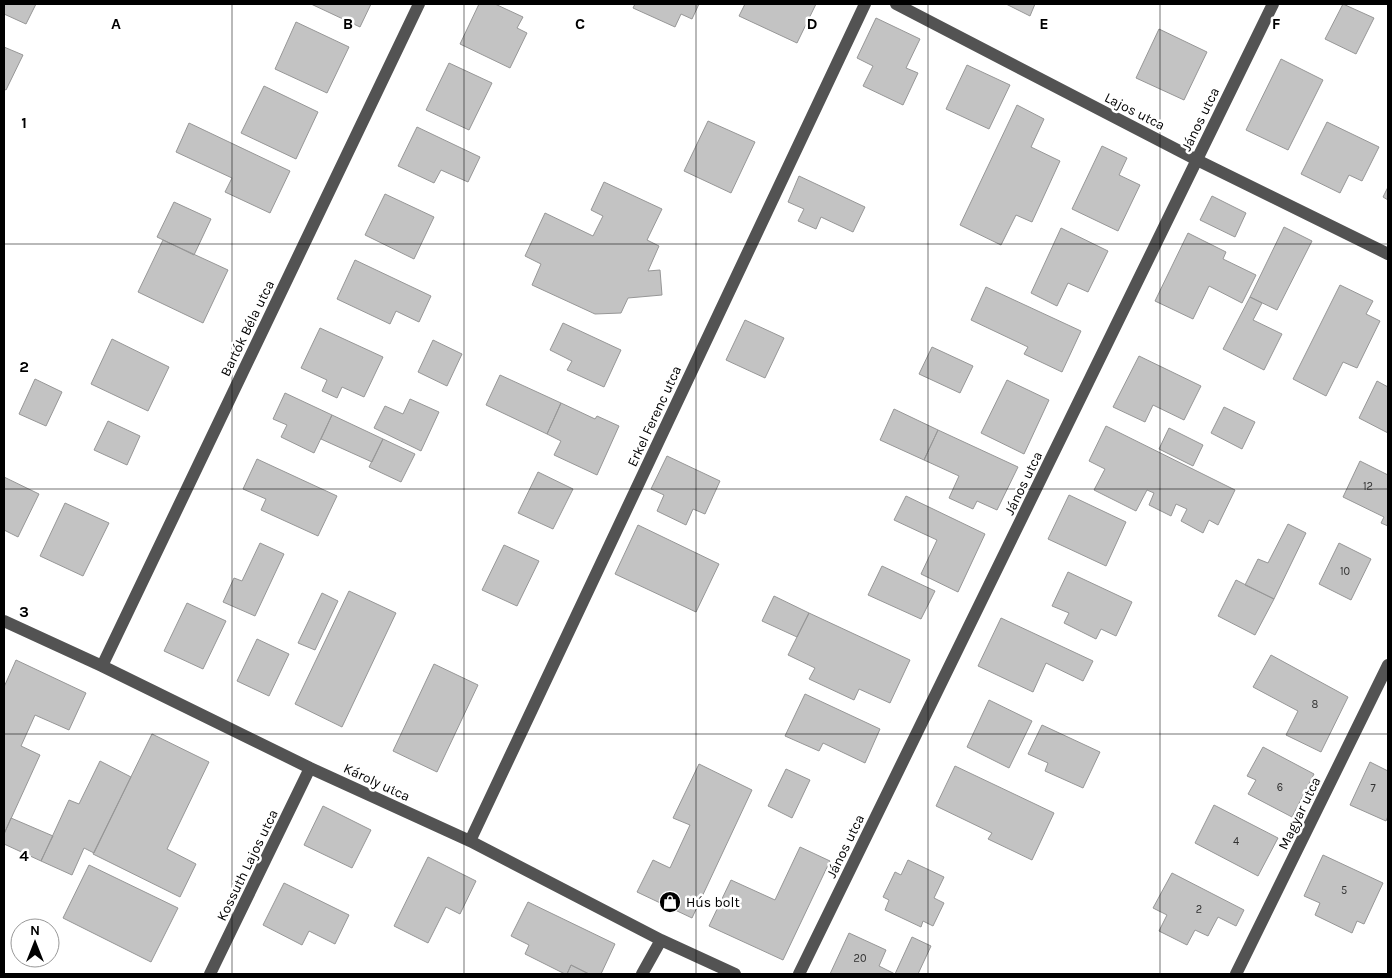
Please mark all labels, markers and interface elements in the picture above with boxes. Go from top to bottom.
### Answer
text: A [111,14,121,33]
text: B [343,14,353,33]
text: C [575,14,585,33]
text: D [807,14,818,33]
text: E [1039,14,1049,33]
text: F [1272,14,1281,33]
street label: János utca [1178,85,1223,154]
street label: Lajos utca [1102,89,1168,134]
text: 1 [21,113,27,132]
street label: Bartók Béla utca [217,277,278,379]
text: 2 [19,357,29,376]
street label: Erkel Ferenc utca [624,363,685,469]
street label: János utca [1001,449,1046,518]
house number: 12 [1363,480,1373,493]
house number: 10 [1340,565,1350,578]
text: 3 [19,602,29,621]
house number: 8 [1312,698,1319,711]
street label: Károly utca [341,760,413,805]
street label: Magyar utca [1274,774,1324,852]
house number: 6 [1277,781,1283,794]
house number: 7 [1370,782,1376,795]
street label: Kossuth Lajos utca [213,807,282,924]
street label: János utca [823,812,868,881]
house number: 4 [1233,835,1239,848]
text: 4 [19,846,29,865]
house number: 5 [1341,884,1347,897]
shop icon: Hús bolt [658,890,682,914]
place label: Hús bolt [686,894,740,911]
house number: 2 [1196,903,1202,916]
north arrow [10,918,60,968]
text: N [30,922,40,939]
house number: 20 [854,952,866,965]

